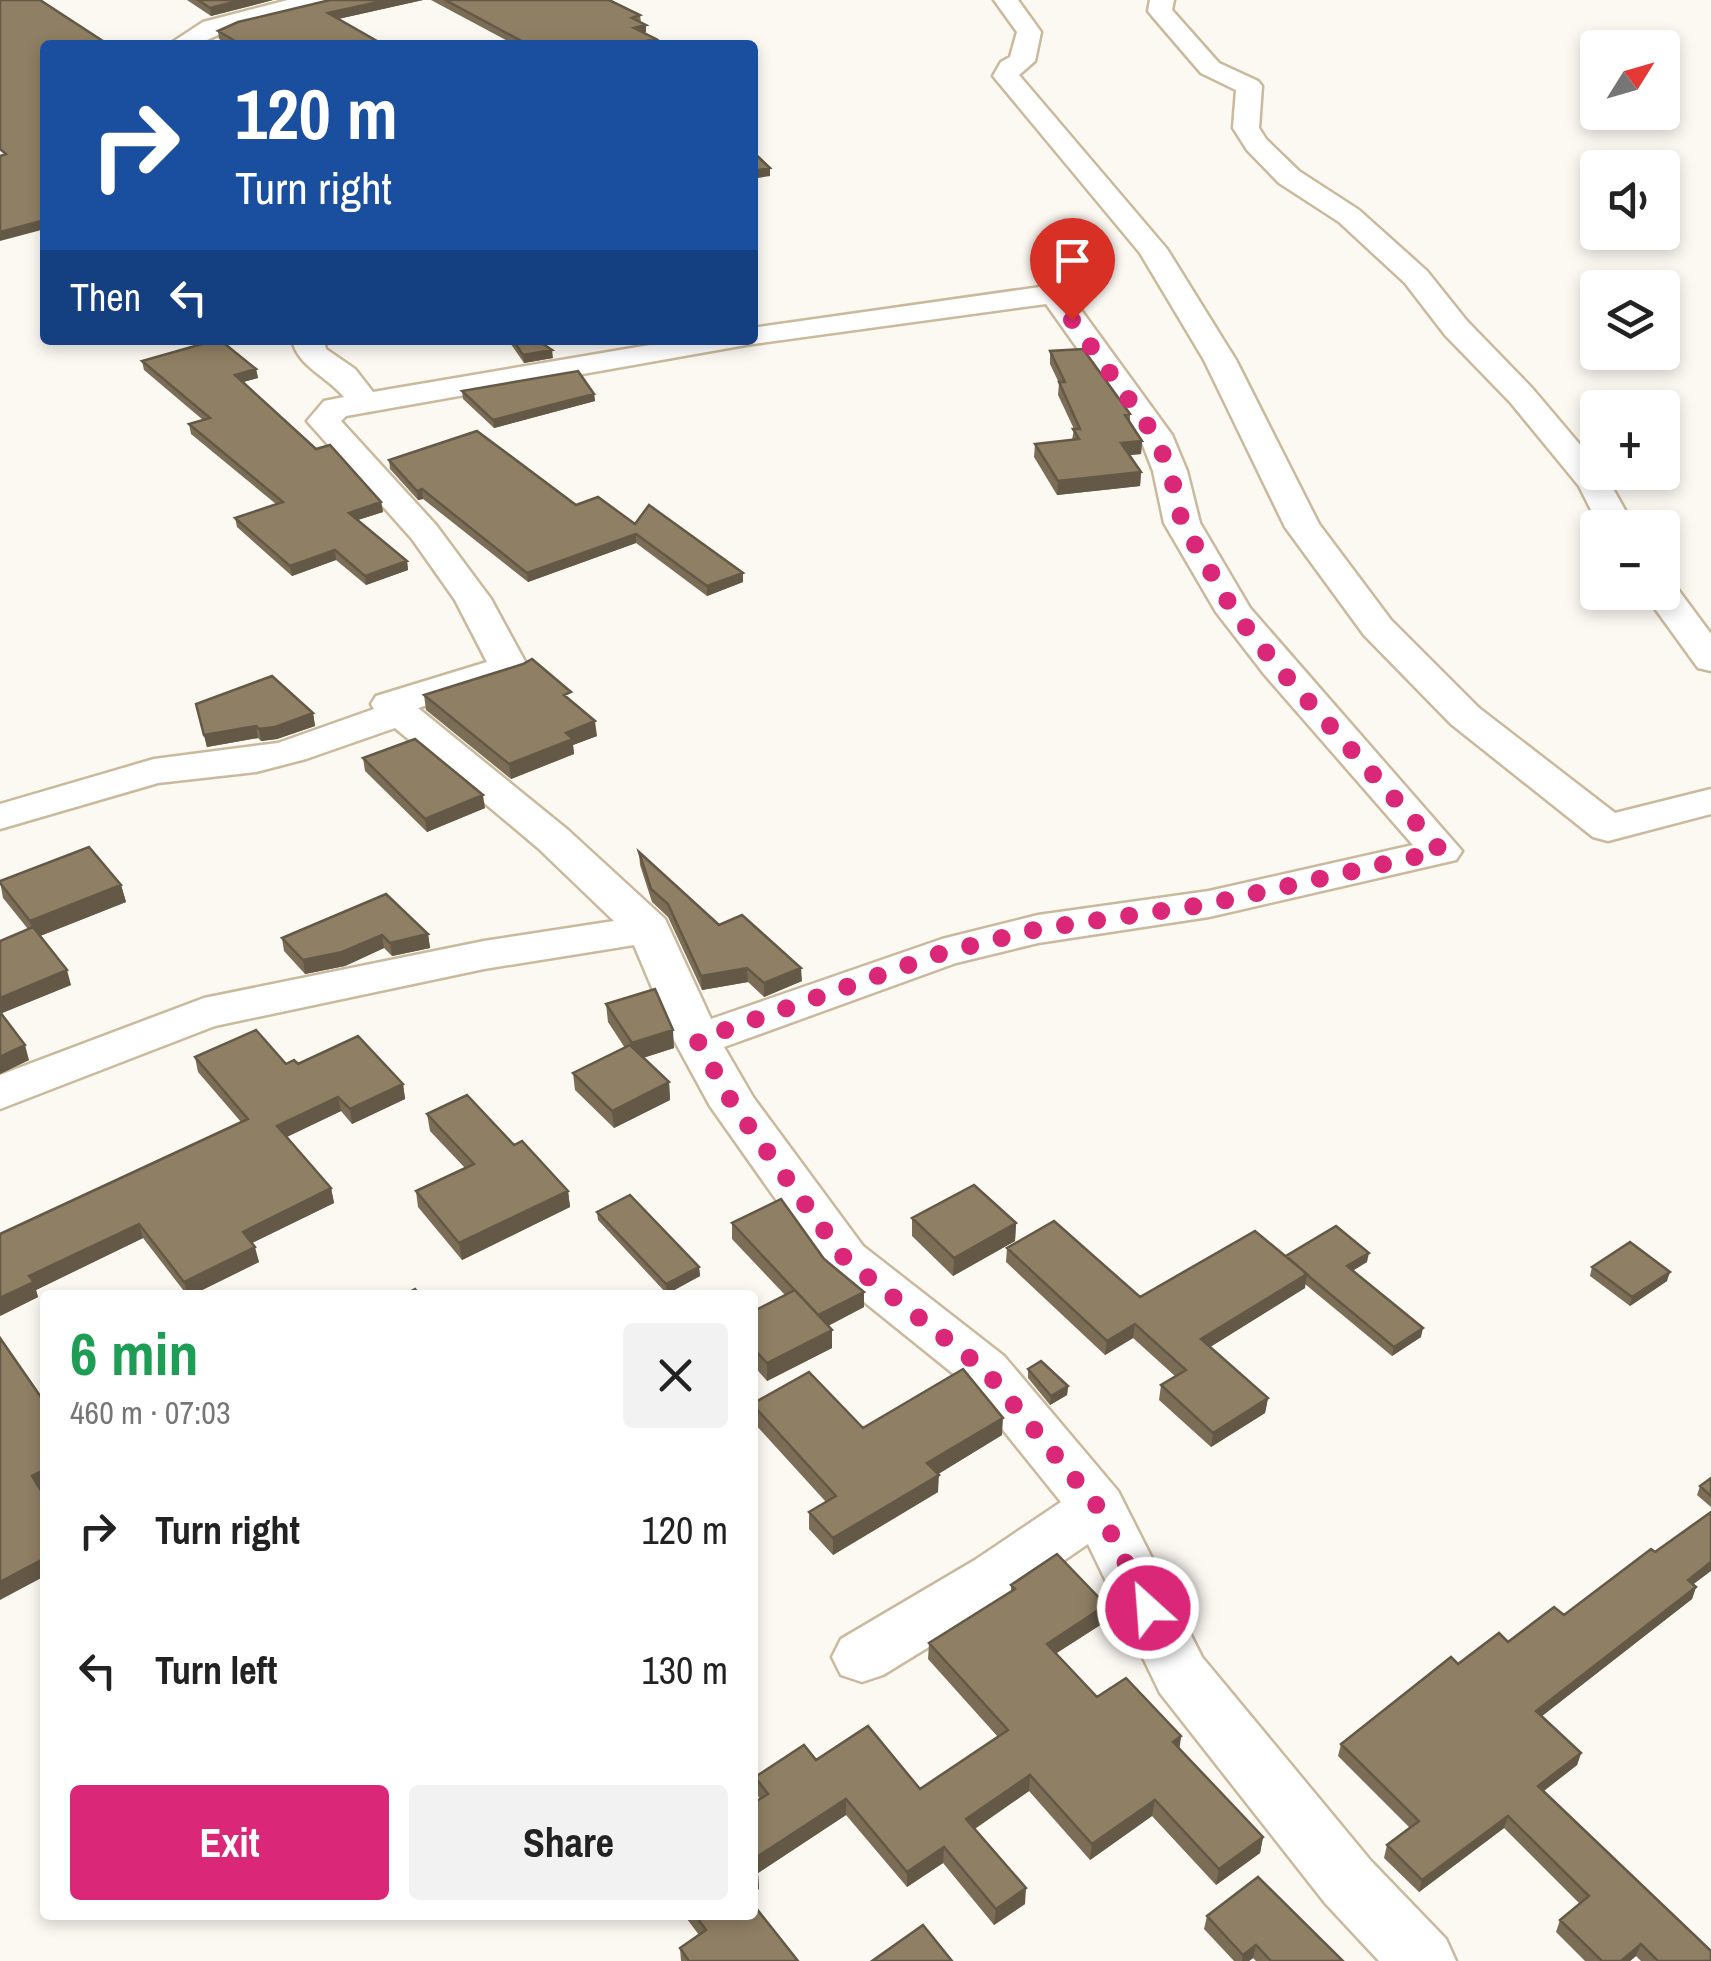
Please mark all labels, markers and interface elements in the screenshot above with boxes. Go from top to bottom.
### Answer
north arrow [1580,30,1680,130]
map controls [1580,30,1680,610]
text: 120 m [235,67,398,161]
icon: right [70,80,200,210]
button: sound [1580,150,1680,250]
text: Turn right [235,157,392,218]
pin [1030,218,1115,321]
icon: arrive [1045,233,1100,288]
icon: left [161,270,216,325]
button: layers [1580,270,1680,370]
text: Then [70,272,141,323]
button: + [1580,390,1680,490]
button: − [1580,510,1680,610]
text: 6 min [70,1313,199,1394]
button: close [623,1323,728,1428]
text: 460 m · 07:03 [70,1391,230,1434]
icon: right [70,1503,125,1558]
text: Turn right [155,1505,300,1556]
text: 120 m [641,1505,728,1556]
position arrow [1096,1556,1200,1660]
icon: left [70,1643,125,1698]
text: Turn left [155,1645,277,1696]
text: 130 m [641,1645,728,1696]
button: Exit [70,1785,389,1900]
button: Share [409,1785,728,1900]

